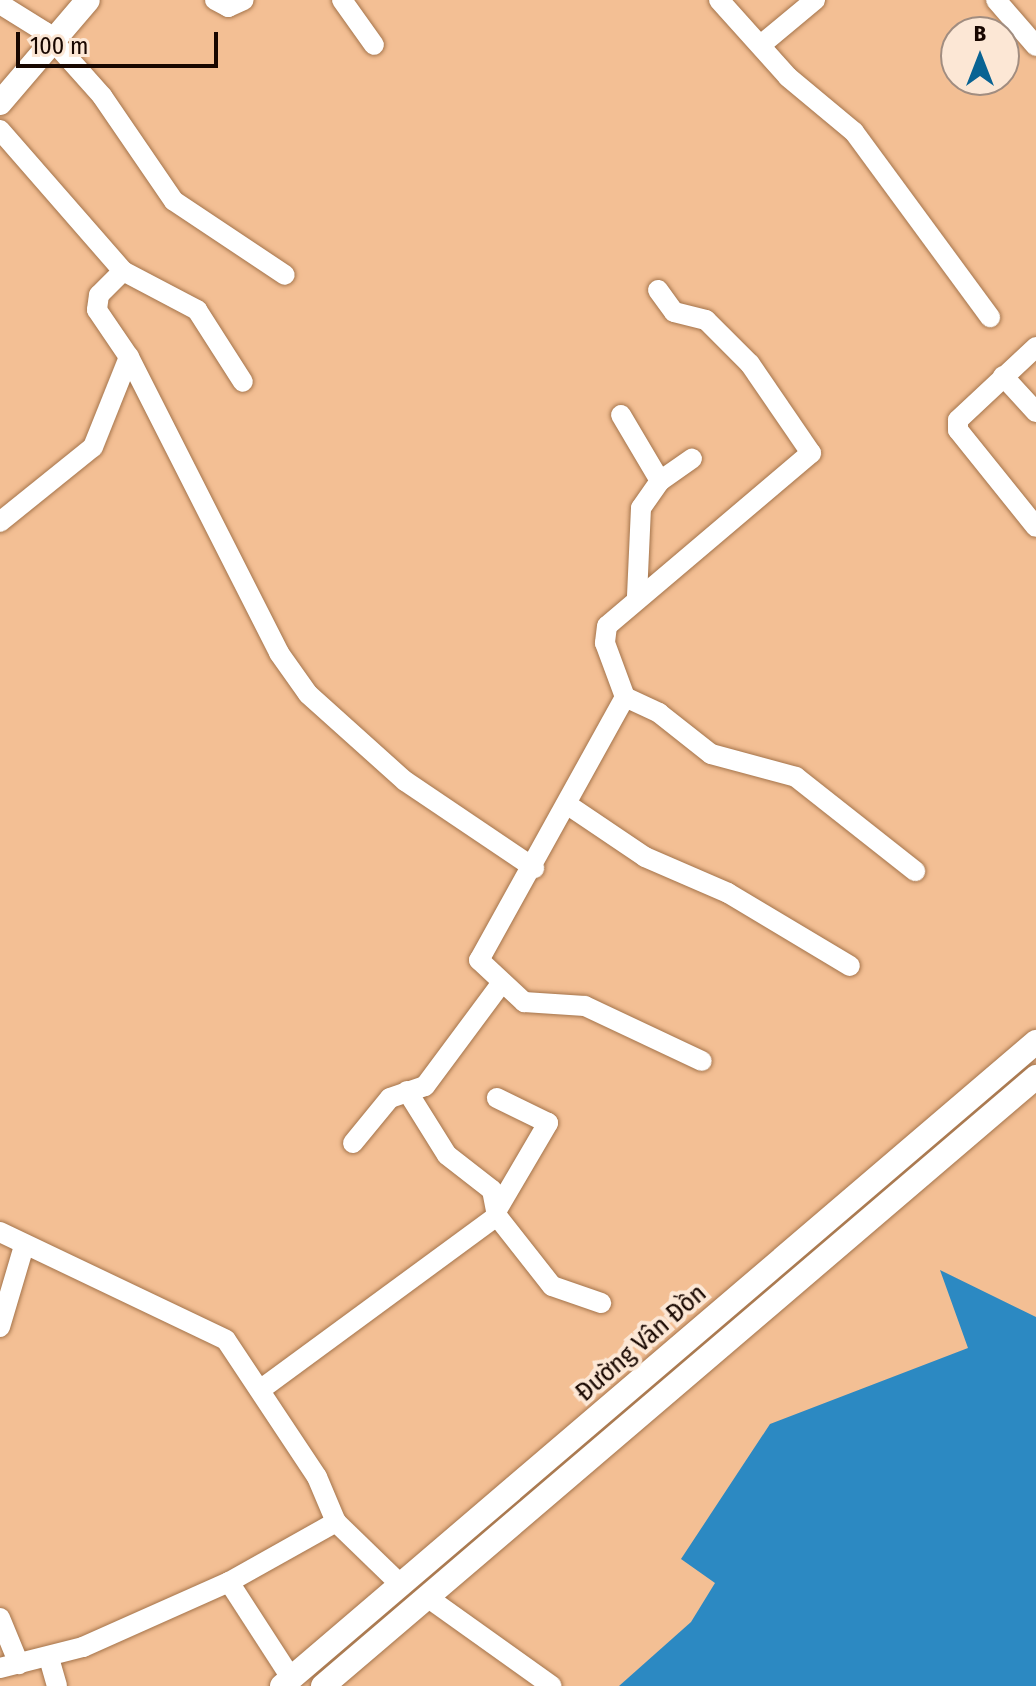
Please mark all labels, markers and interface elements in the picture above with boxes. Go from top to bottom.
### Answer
scale bar [20,16,222,66]
north arrow [940,16,1020,96]
text: B [974,20,986,47]
text: 100 m [30,32,88,60]
street label: Đường Vân Đồn [569,1278,713,1408]

